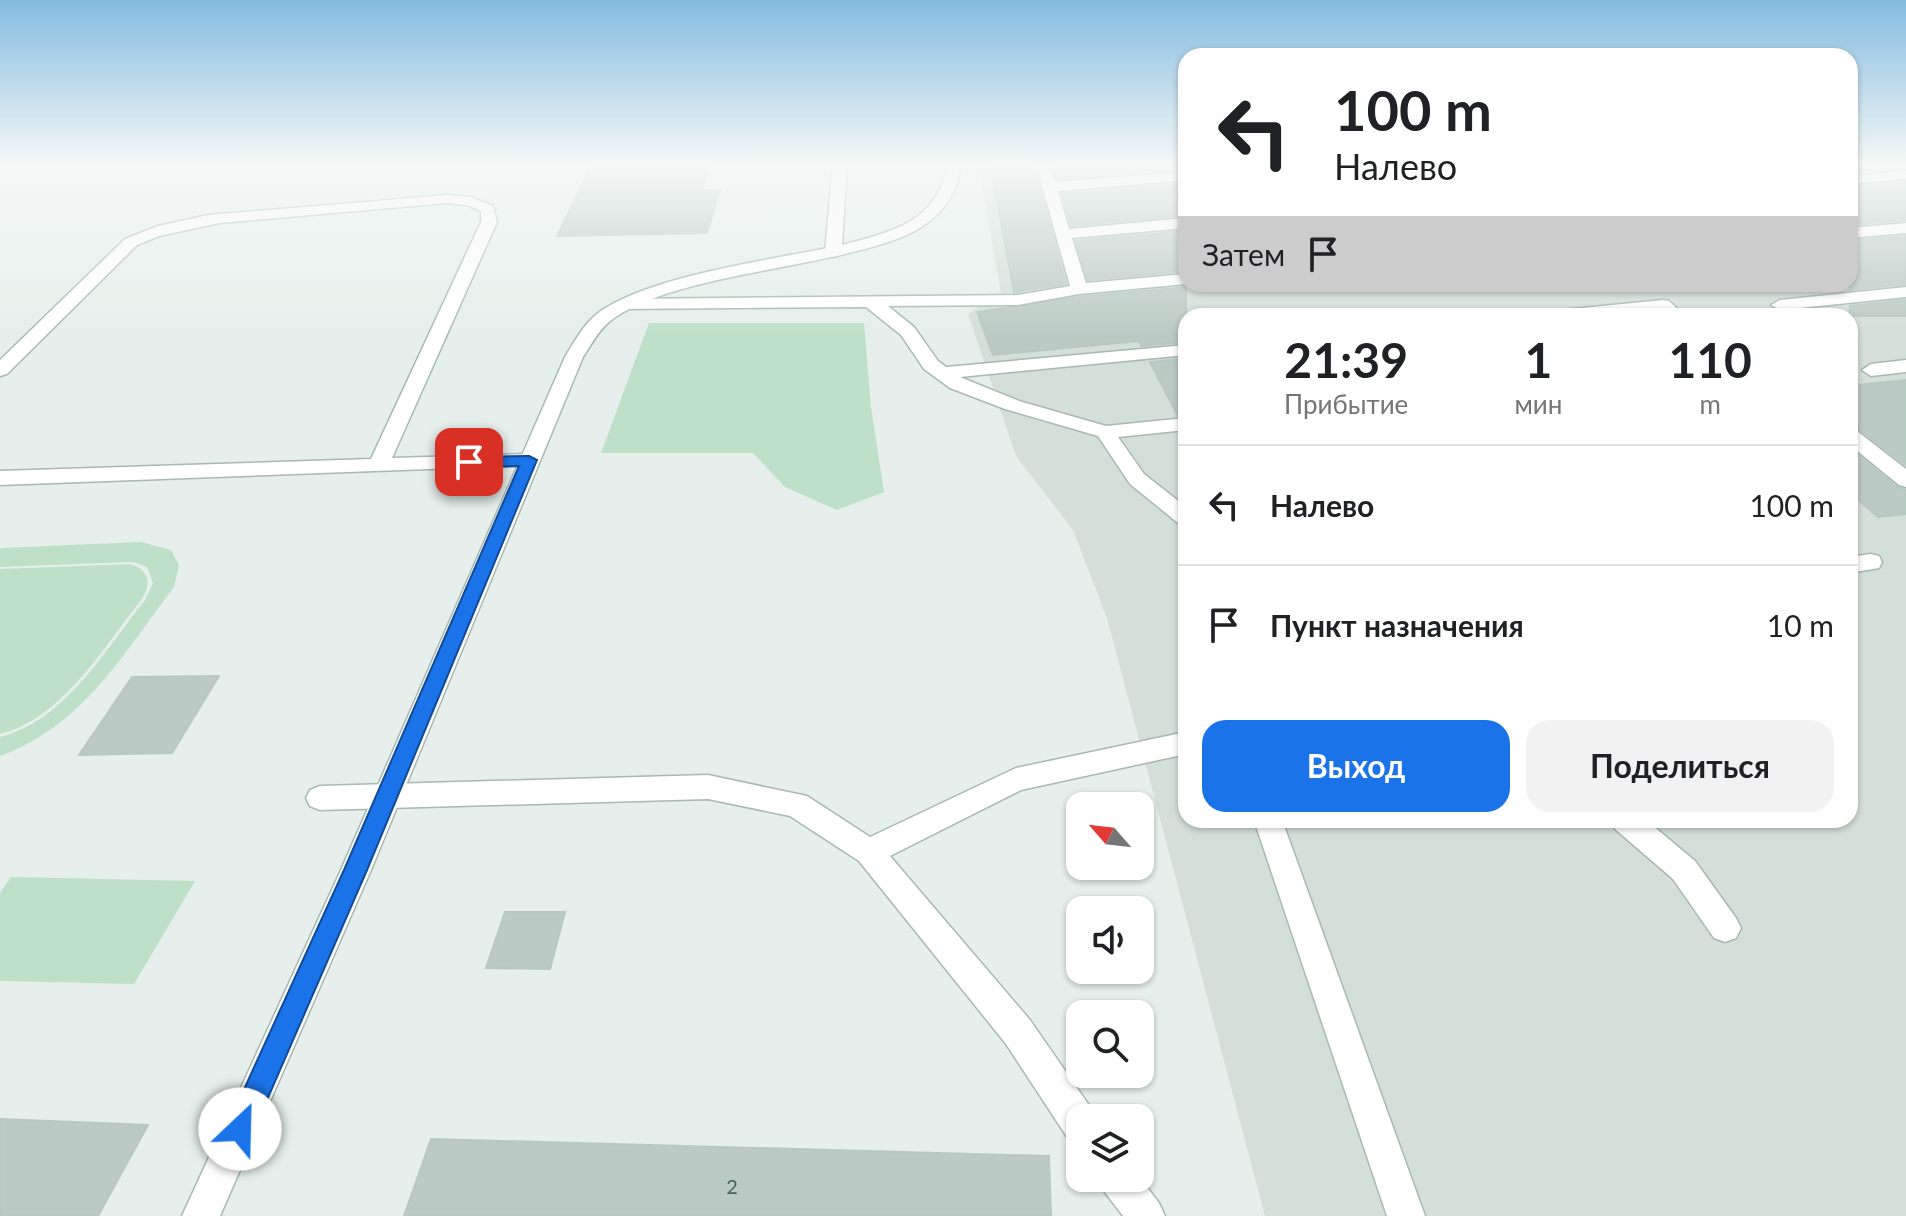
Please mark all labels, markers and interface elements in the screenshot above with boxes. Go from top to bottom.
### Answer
text: 100 m [1334,76,1492,143]
icon: left [1202,80,1306,184]
text: Налево [1334,144,1457,188]
icon: arrive [1301,232,1345,276]
text: Затем [1202,236,1285,272]
text: 21:39 [1284,331,1408,388]
text: 1 [1524,331,1552,388]
text: 110 [1668,331,1752,388]
text: Прибытие [1284,388,1408,420]
text: мин [1514,388,1562,420]
text: m [1699,388,1721,420]
pin [435,428,503,496]
icon: arrive [447,440,491,484]
icon: left [1202,483,1246,527]
text: Налево [1270,487,1374,523]
text: 100 m [1749,487,1834,523]
icon: arrive [1202,603,1246,647]
text: Пункт назначения [1270,607,1524,643]
text: 10 m [1767,607,1834,643]
button: Выход [1202,720,1510,812]
button: Поделиться [1526,720,1834,812]
north arrow [1066,792,1154,880]
map controls [1066,792,1154,1192]
button: sound [1066,896,1154,984]
button: search [1066,1000,1154,1088]
position arrow [198,1087,282,1171]
button: layers [1066,1104,1154,1192]
house number: 2 [726,1174,738,1198]

